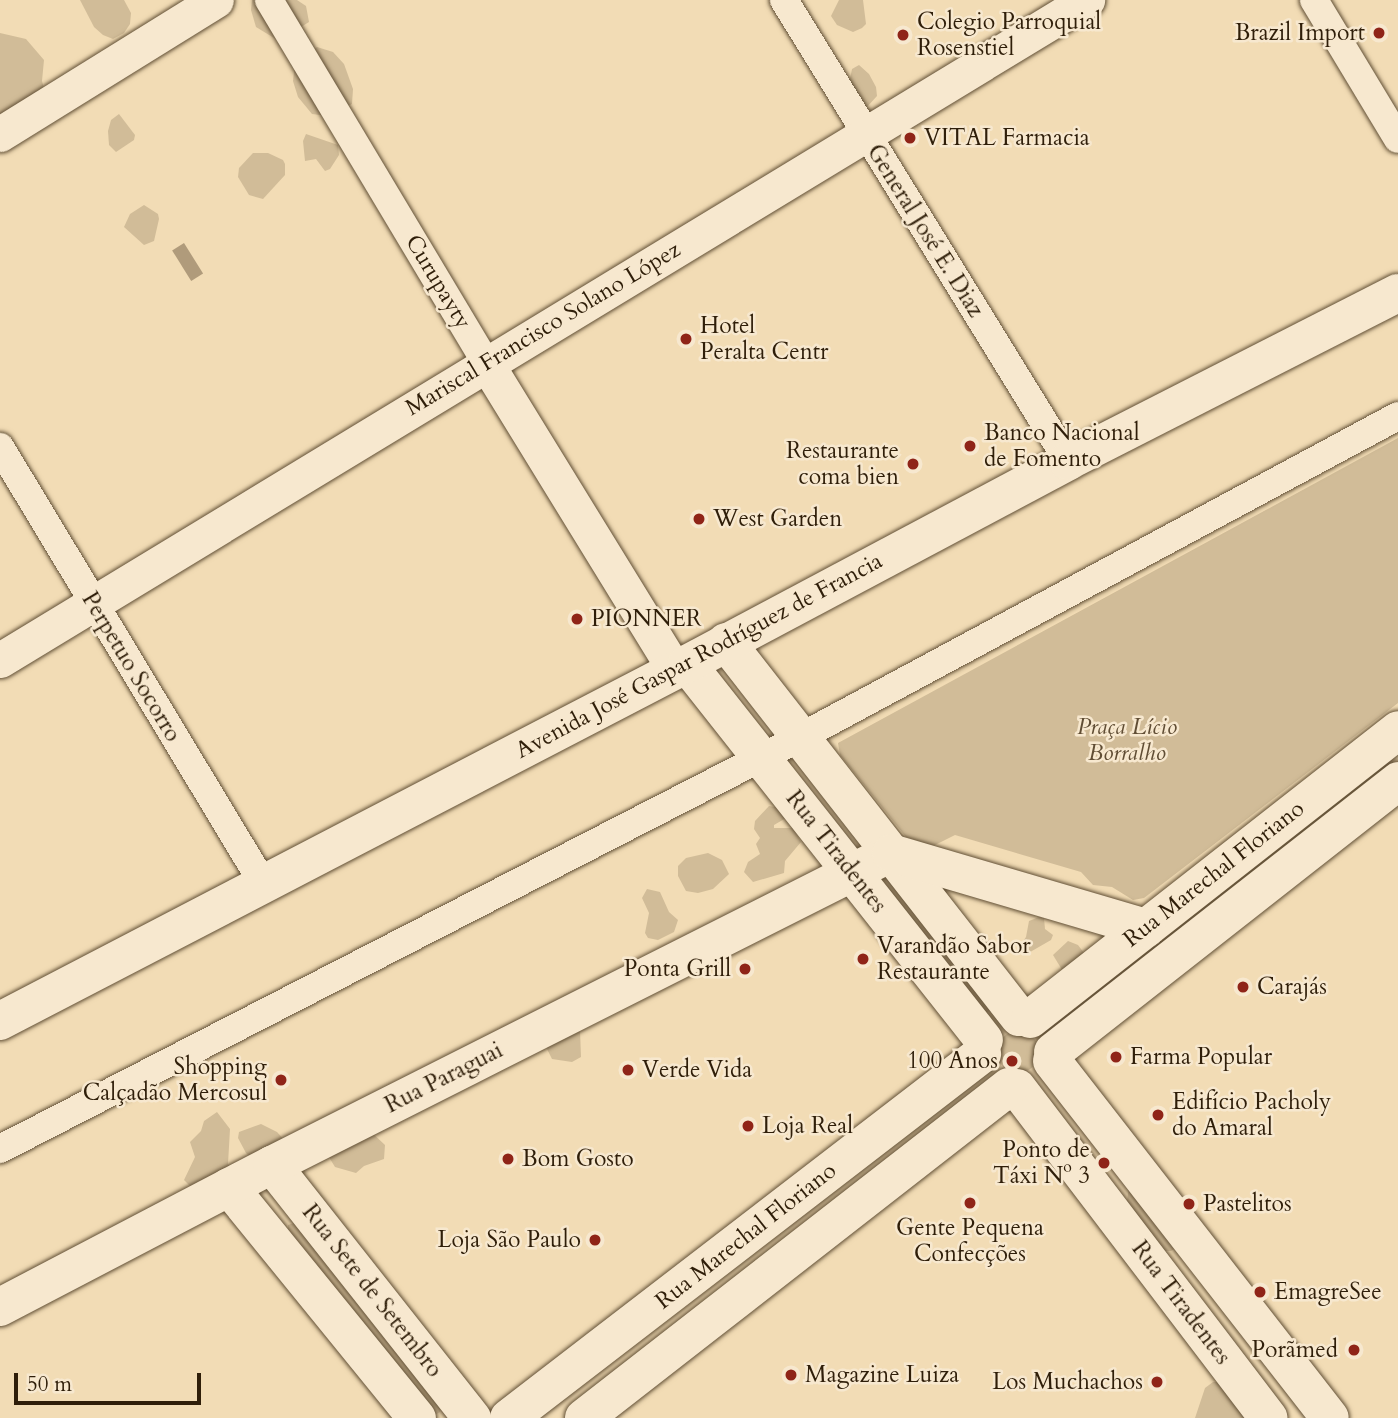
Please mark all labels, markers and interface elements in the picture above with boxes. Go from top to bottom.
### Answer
place label: Colegio Parroquial Rosenstiel [917,8,1101,62]
place label: Brazil Import [1235,19,1365,47]
marker: Brazil Import [1371,25,1387,41]
marker: Colegio Parroquial Rosenstiel [895,27,911,43]
place label: VITAL Farmacia [924,124,1090,152]
marker: VITAL Farmacia [902,130,918,146]
street label: General José E. Diaz [861,139,989,323]
street label: Curupayty [399,230,477,334]
street label: Mariscal Francisco Solano López [401,236,685,422]
place label: Hotel Peralta Centr [700,312,828,366]
marker: Hotel Peralta Centr [678,331,694,347]
place label: Banco Nacional de Fomento [984,419,1140,473]
place label: Restaurante coma bien [786,437,899,491]
marker: Banco Nacional de Fomento [962,438,978,454]
marker: Restaurante coma bien [905,456,921,472]
place label: West Garden [713,505,842,533]
marker: West Garden [691,511,707,527]
street label: Avenida José Gaspar Rodríguez de Francia [511,547,887,765]
street label: Perpetuo Socorro [75,587,187,747]
place label: PIONNER [591,605,702,633]
marker: PIONNER [569,611,585,627]
park label: Praça Lício Borralho [1077,713,1177,767]
street label: Rua Tiradentes [780,785,892,919]
street label: Rua Marechal Floriano [1118,795,1310,953]
place label: Varandão Sabor Restaurante [877,932,1031,986]
marker: Varandão Sabor Restaurante [855,951,871,967]
place label: Ponta Grill [624,955,731,983]
marker: Ponta Grill [737,961,753,977]
place label: Carajás [1257,973,1327,1001]
marker: Carajás [1235,979,1251,995]
street label: Rua Paraguai [381,1037,507,1119]
place label: Farma Popular [1130,1043,1272,1071]
place label: 100 Anos [907,1047,998,1075]
marker: Farma Popular [1108,1049,1124,1065]
place label: Shopping Calçadão Mercosul [83,1053,267,1107]
marker: 100 Anos [1004,1053,1020,1069]
place label: Verde Vida [642,1056,752,1084]
marker: Verde Vida [620,1062,636,1078]
marker: Shopping Calçadão Mercosul [273,1072,289,1088]
place label: Edifício Pacholy do Amaral [1172,1088,1331,1142]
marker: Edifício Pacholy do Amaral [1150,1107,1166,1123]
place label: Loja Real [762,1112,853,1140]
marker: Loja Real [740,1118,756,1134]
place label: Ponto de Táxi Nº 3 [993,1136,1090,1190]
place label: Bom Gosto [522,1145,634,1173]
marker: Bom Gosto [500,1151,516,1167]
marker: Ponto de Táxi Nº 3 [1096,1155,1112,1171]
street label: Rua Marechal Floriano [650,1157,842,1315]
place label: Pastelitos [1203,1190,1292,1218]
marker: Gente Pequena Confecções [962,1195,978,1211]
marker: Pastelitos [1181,1196,1197,1212]
street label: Rua Sete de Setembro [296,1199,448,1383]
place label: Gente Pequena Confecções [896,1214,1044,1268]
place label: Loja São Paulo [437,1226,581,1254]
marker: Loja São Paulo [587,1232,603,1248]
street label: Rua Tiradentes [1126,1236,1236,1370]
place label: EmagreSee [1274,1278,1382,1306]
marker: EmagreSee [1252,1284,1268,1300]
place label: Porãmed [1251,1336,1338,1364]
marker: Porãmed [1344,1340,1364,1360]
scale bar [18,1358,205,1402]
place label: Magazine Luiza [805,1361,959,1389]
marker: Magazine Luiza [783,1367,799,1383]
place label: Los Muchachos [992,1368,1143,1396]
text: 50 m [27,1370,72,1399]
marker: Los Muchachos [1149,1374,1165,1390]

